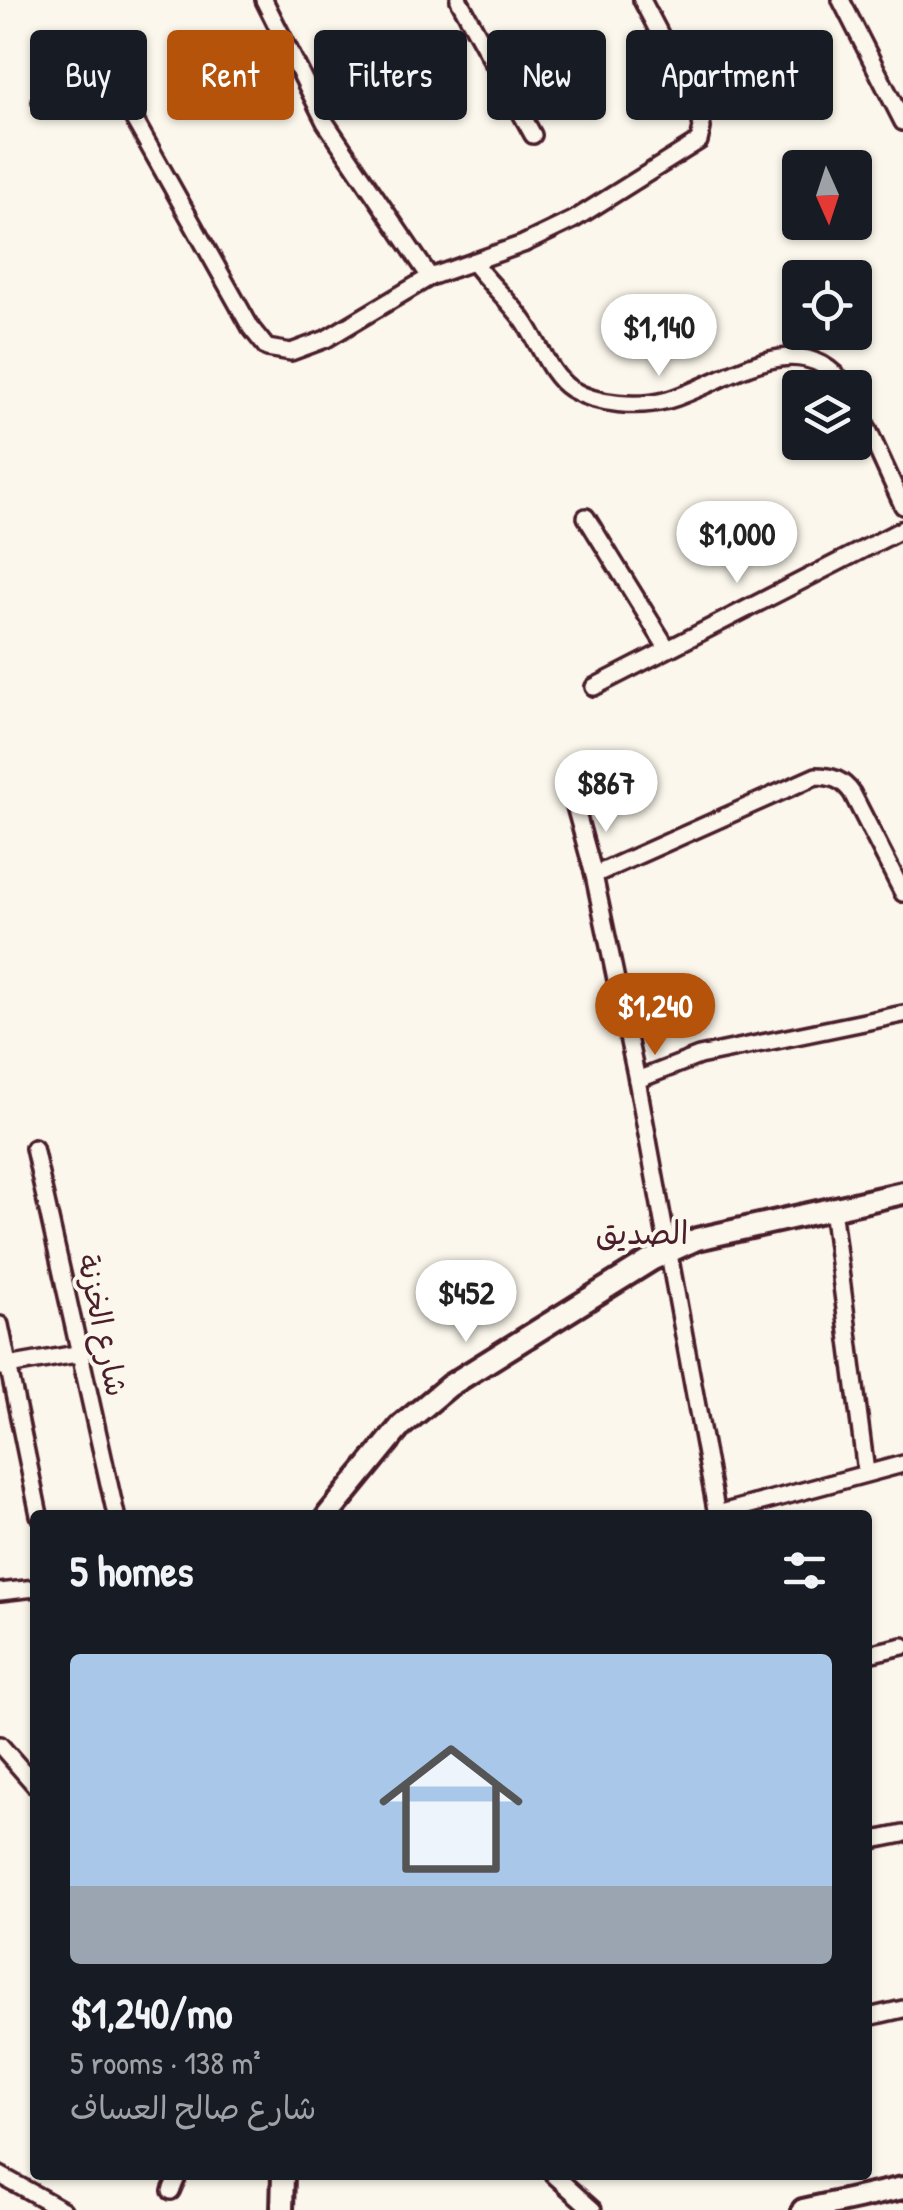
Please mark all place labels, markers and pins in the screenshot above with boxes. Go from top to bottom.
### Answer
pin: $1,140 [578,294,740,379]
pin: $1,000 [656,501,818,586]
pin: $867 [547,750,665,835]
pin: $1,240 [574,973,736,1058]
pin: $452 [407,1260,525,1345]

